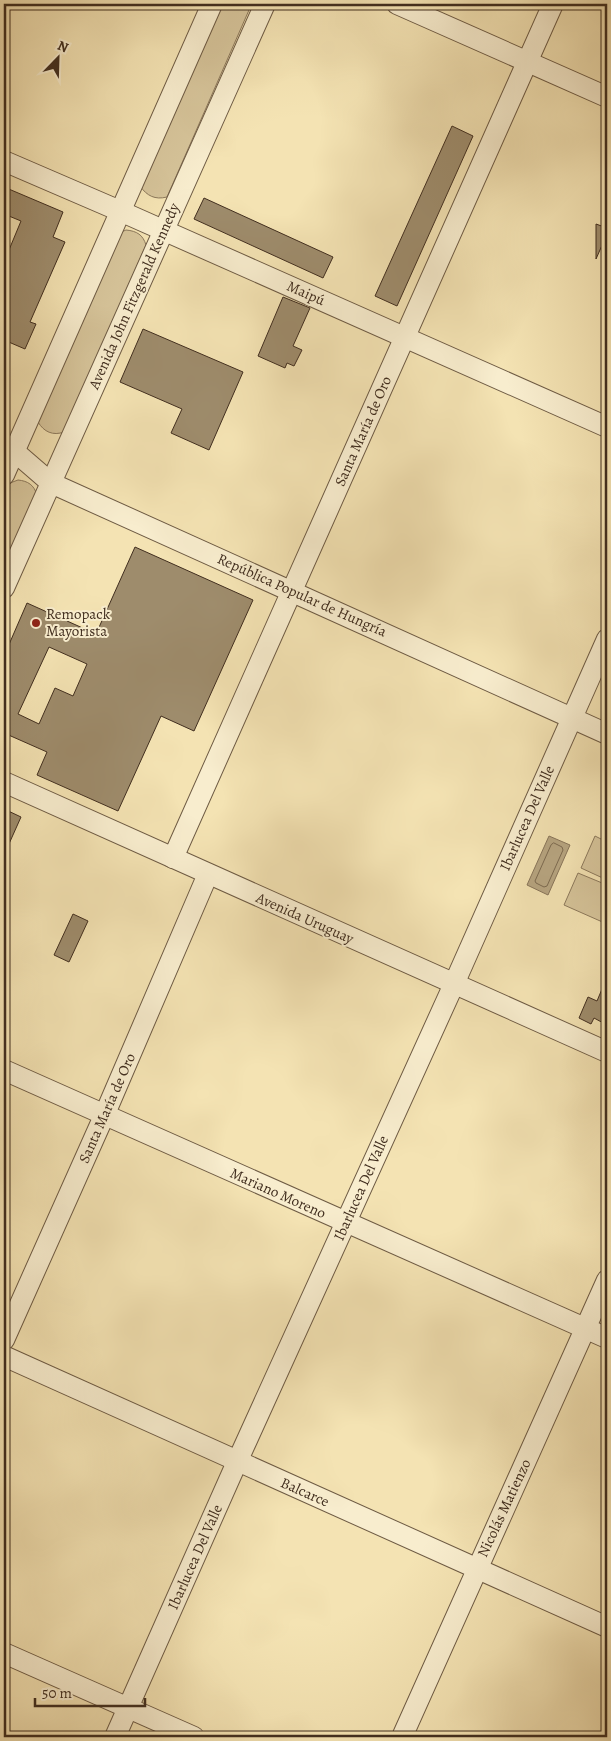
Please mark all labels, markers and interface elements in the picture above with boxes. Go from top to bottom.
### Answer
north arrow [32,32,82,82]
text: N [54,36,71,57]
street label: Avenida John Fitzgerald Kennedy [83,200,184,393]
street label: Maipú [284,276,329,311]
street label: Santa María de Oro [330,373,396,489]
street label: República Popular de Hungría [214,549,390,641]
place label: Remopack Mayorista [46,604,111,641]
marker: Remopack Mayorista [30,617,42,629]
street label: Ibarlucea Del Valle [495,762,559,874]
street label: Avenida Uruguay [252,887,357,949]
street label: Santa María de Oro [74,1050,140,1166]
street label: Ibarlucea Del Valle [329,1132,393,1244]
street label: Mariano Moreno [227,1163,329,1223]
street label: Nicolás Matienzo [473,1456,535,1560]
street label: Balcarce [278,1472,333,1512]
street label: Ibarlucea Del Valle [163,1501,227,1613]
scale bar [35,1676,145,1708]
text: 50 m [42,1683,72,1703]

